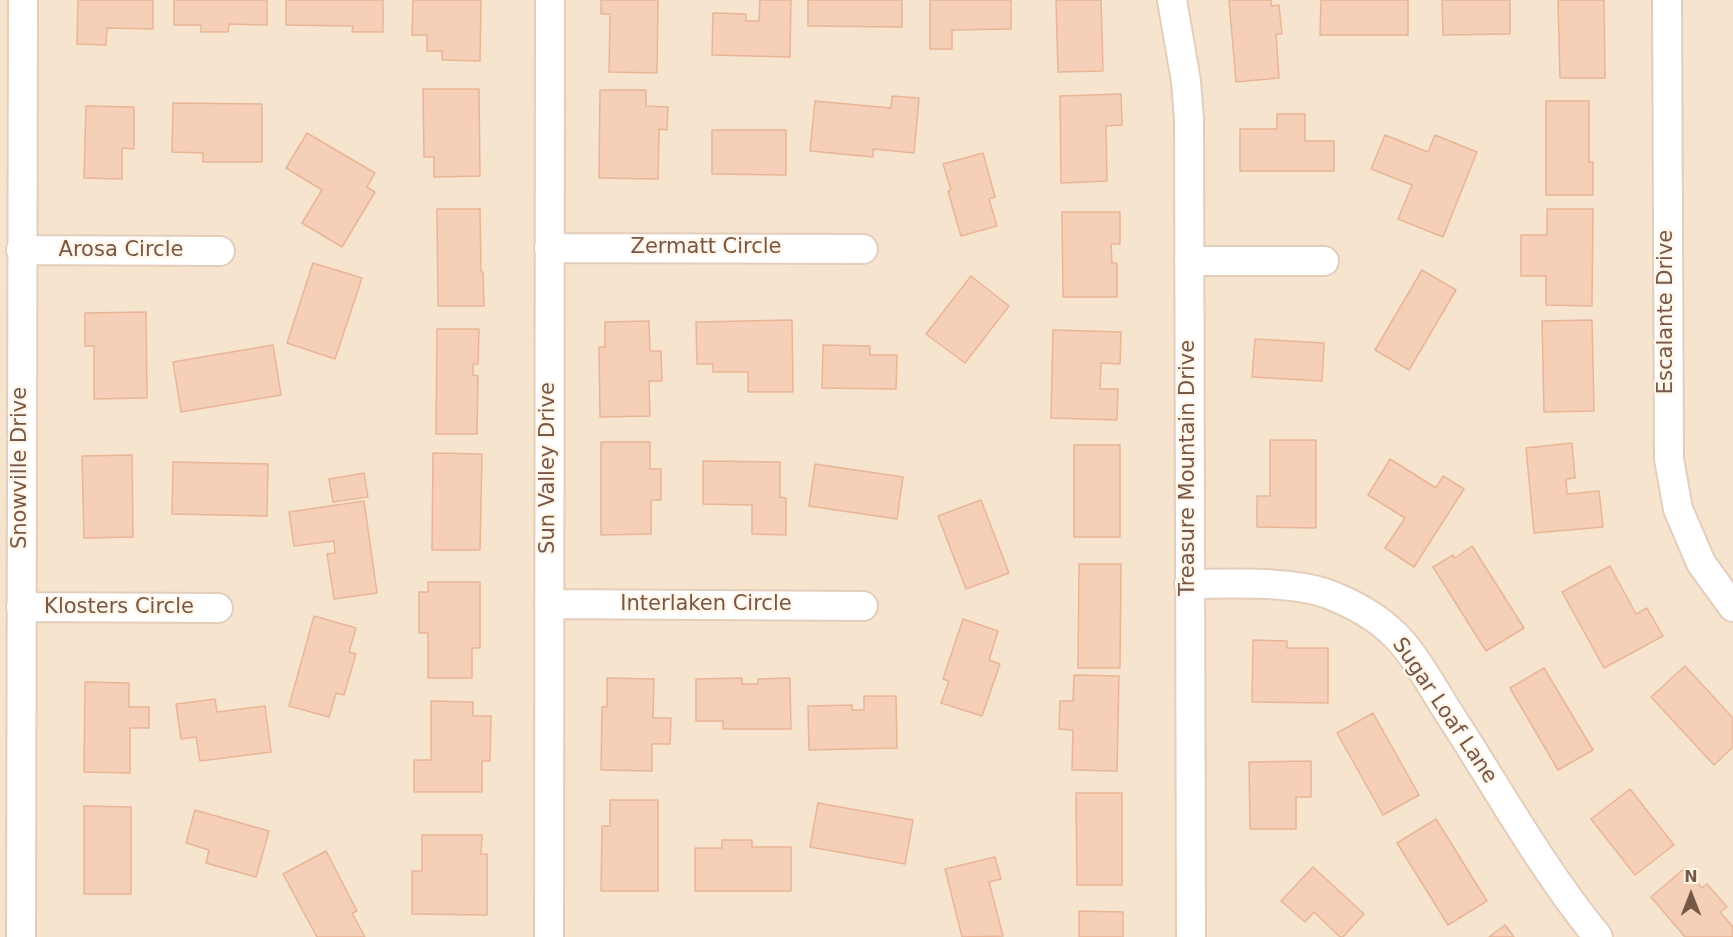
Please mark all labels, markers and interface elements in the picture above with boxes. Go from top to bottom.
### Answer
street label: Escalante Drive [1654,230,1680,394]
street label: Zermatt Circle [630,235,782,261]
street label: Arosa Circle [59,238,183,264]
street label: Treasure Mountain Drive [1176,340,1202,596]
street label: Sun Valley Drive [536,382,562,554]
street label: Snowville Drive [8,387,34,549]
street label: Interlaken Circle [620,592,792,618]
street label: Klosters Circle [44,595,194,621]
street label: Sugar Loaf Lane [1386,633,1502,789]
north arrow [1661,865,1721,925]
text: N [1684,867,1698,886]

